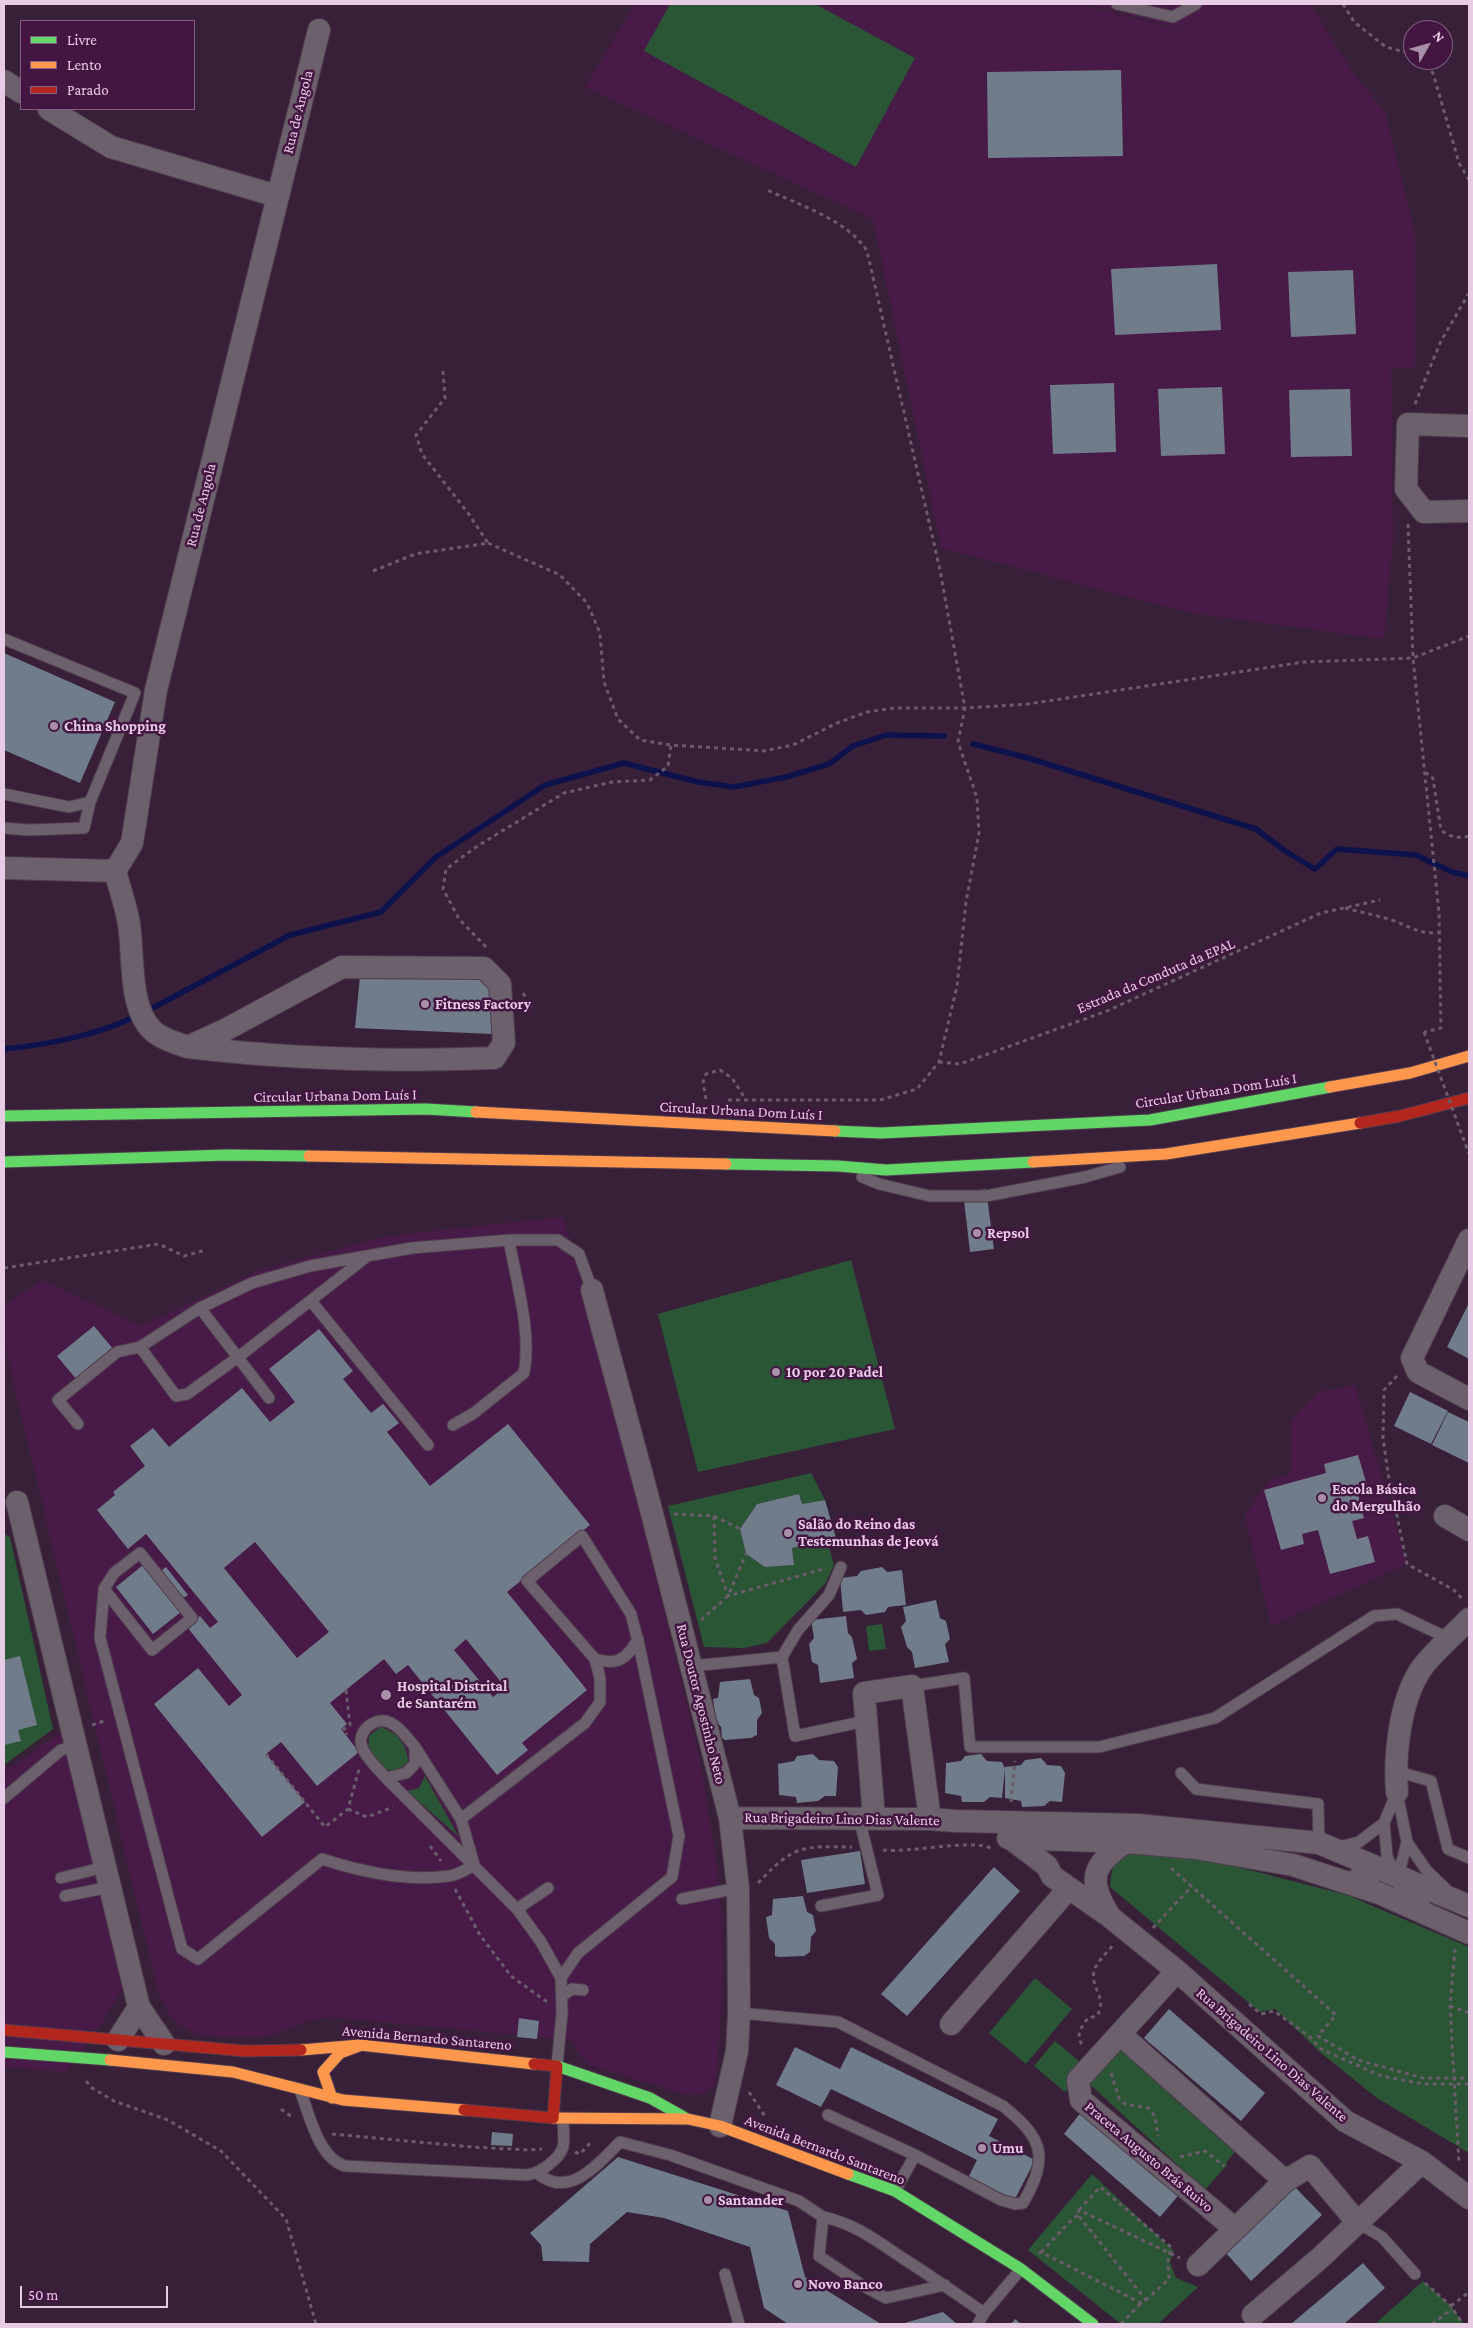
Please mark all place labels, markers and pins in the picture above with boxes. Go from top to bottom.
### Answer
place label: China Shopping [64,717,166,735]
marker: China Shopping [48,720,60,732]
place label: Fitness Factory [435,995,531,1013]
marker: Fitness Factory [419,998,431,1010]
place label: Repsol [987,1224,1029,1242]
marker: Repsol [971,1227,983,1239]
place label: 10 por 20 Padel [786,1363,883,1381]
marker: 10 por 20 Padel [770,1366,782,1378]
place label: Escola Básica do Mergulhão [1332,1480,1421,1515]
marker: Escola Básica do Mergulhão [1316,1492,1328,1504]
place label: Salão do Reino das Testemunhas de Jeová [798,1515,938,1550]
marker: Salão do Reino das Testemunhas de Jeová [782,1527,794,1539]
place label: Hospital Distrital de Santarém [397,1677,507,1712]
marker: Hospital Distrital de Santarém [379,1688,393,1702]
place label: Umu [992,2139,1023,2157]
marker: Umu [976,2142,988,2154]
place label: Santander [718,2191,784,2209]
marker: Santander [702,2194,714,2206]
place label: Novo Banco [808,2275,883,2293]
marker: Novo Banco [792,2278,804,2290]

